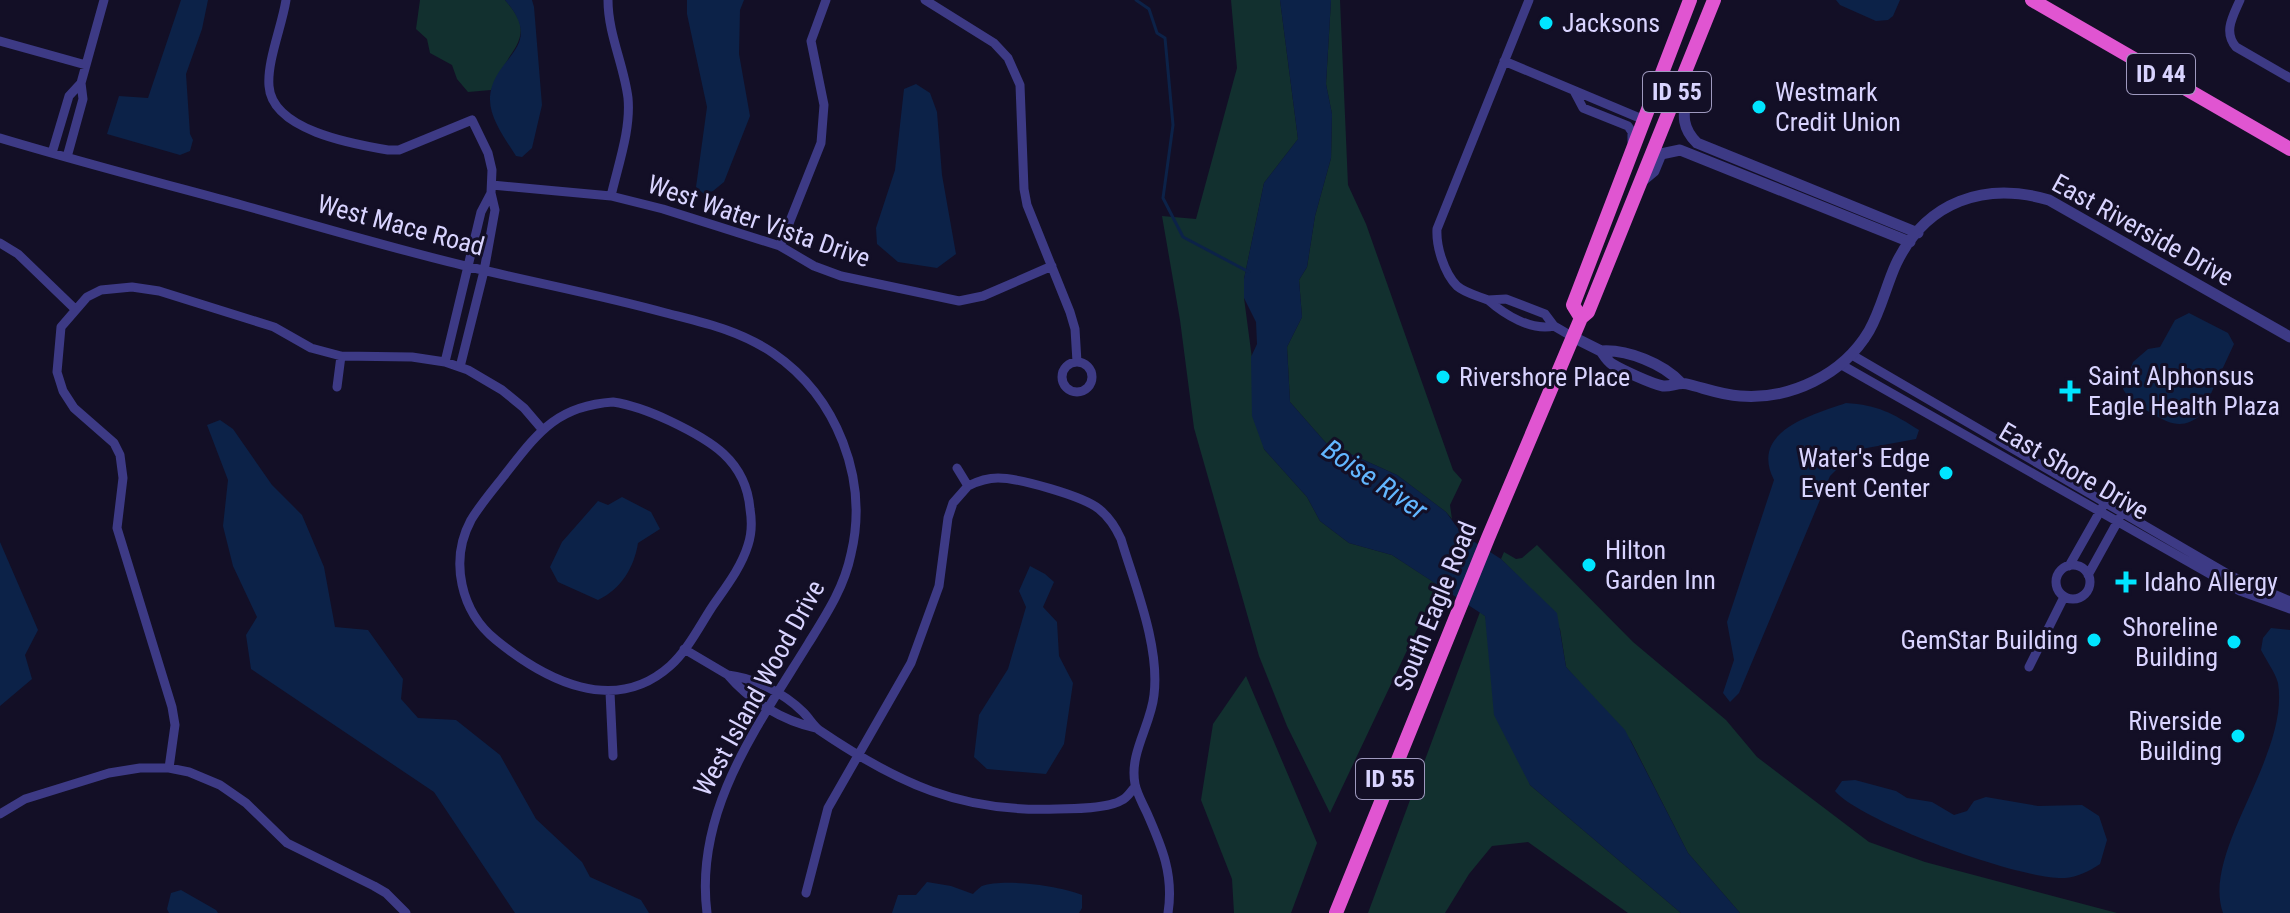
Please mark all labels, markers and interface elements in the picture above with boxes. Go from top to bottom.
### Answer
place label: Jacksons [1562,8,1660,38]
marker: Jacksons [1537,14,1555,32]
road number: ID 44 [2127,54,2195,94]
road number: ID 55 [1643,72,1711,112]
place label: Westmark Credit Union [1775,77,1901,137]
marker: Westmark Credit Union [1750,98,1768,116]
street label: East Riverside Drive [2047,168,2239,292]
street label: West Water Vista Drive [644,169,874,273]
street label: West Mace Road [314,188,488,262]
place label: Saint Alphonsus Eagle Health Plaza [2088,361,2280,421]
place label: Rivershore Place [1459,362,1630,392]
marker: Rivershore Place [1434,368,1452,386]
marker: Saint Alphonsus Eagle Health Plaza [2059,380,2081,402]
street label: East Shore Drive [1994,416,2154,526]
water label: Boise River [1316,432,1434,527]
place label: Water's Edge Event Center [1798,443,1930,503]
marker: Water's Edge Event Center [1937,464,1955,482]
street label: South Eagle Road [1387,517,1483,695]
place label: Hilton Garden Inn [1605,535,1716,595]
marker: Hilton Garden Inn [1580,556,1598,574]
place label: Idaho Allergy [2144,567,2278,597]
marker: Idaho Allergy [2115,571,2137,593]
street label: West Island Wood Drive [687,575,831,801]
place label: Shoreline Building [2122,612,2218,672]
place label: GemStar Building [1900,625,2078,655]
marker: GemStar Building [2085,631,2103,649]
marker: Shoreline Building [2225,633,2243,651]
place label: Riverside Building [2128,706,2222,766]
marker: Riverside Building [2229,727,2247,745]
road number: ID 55 [1356,759,1424,799]

